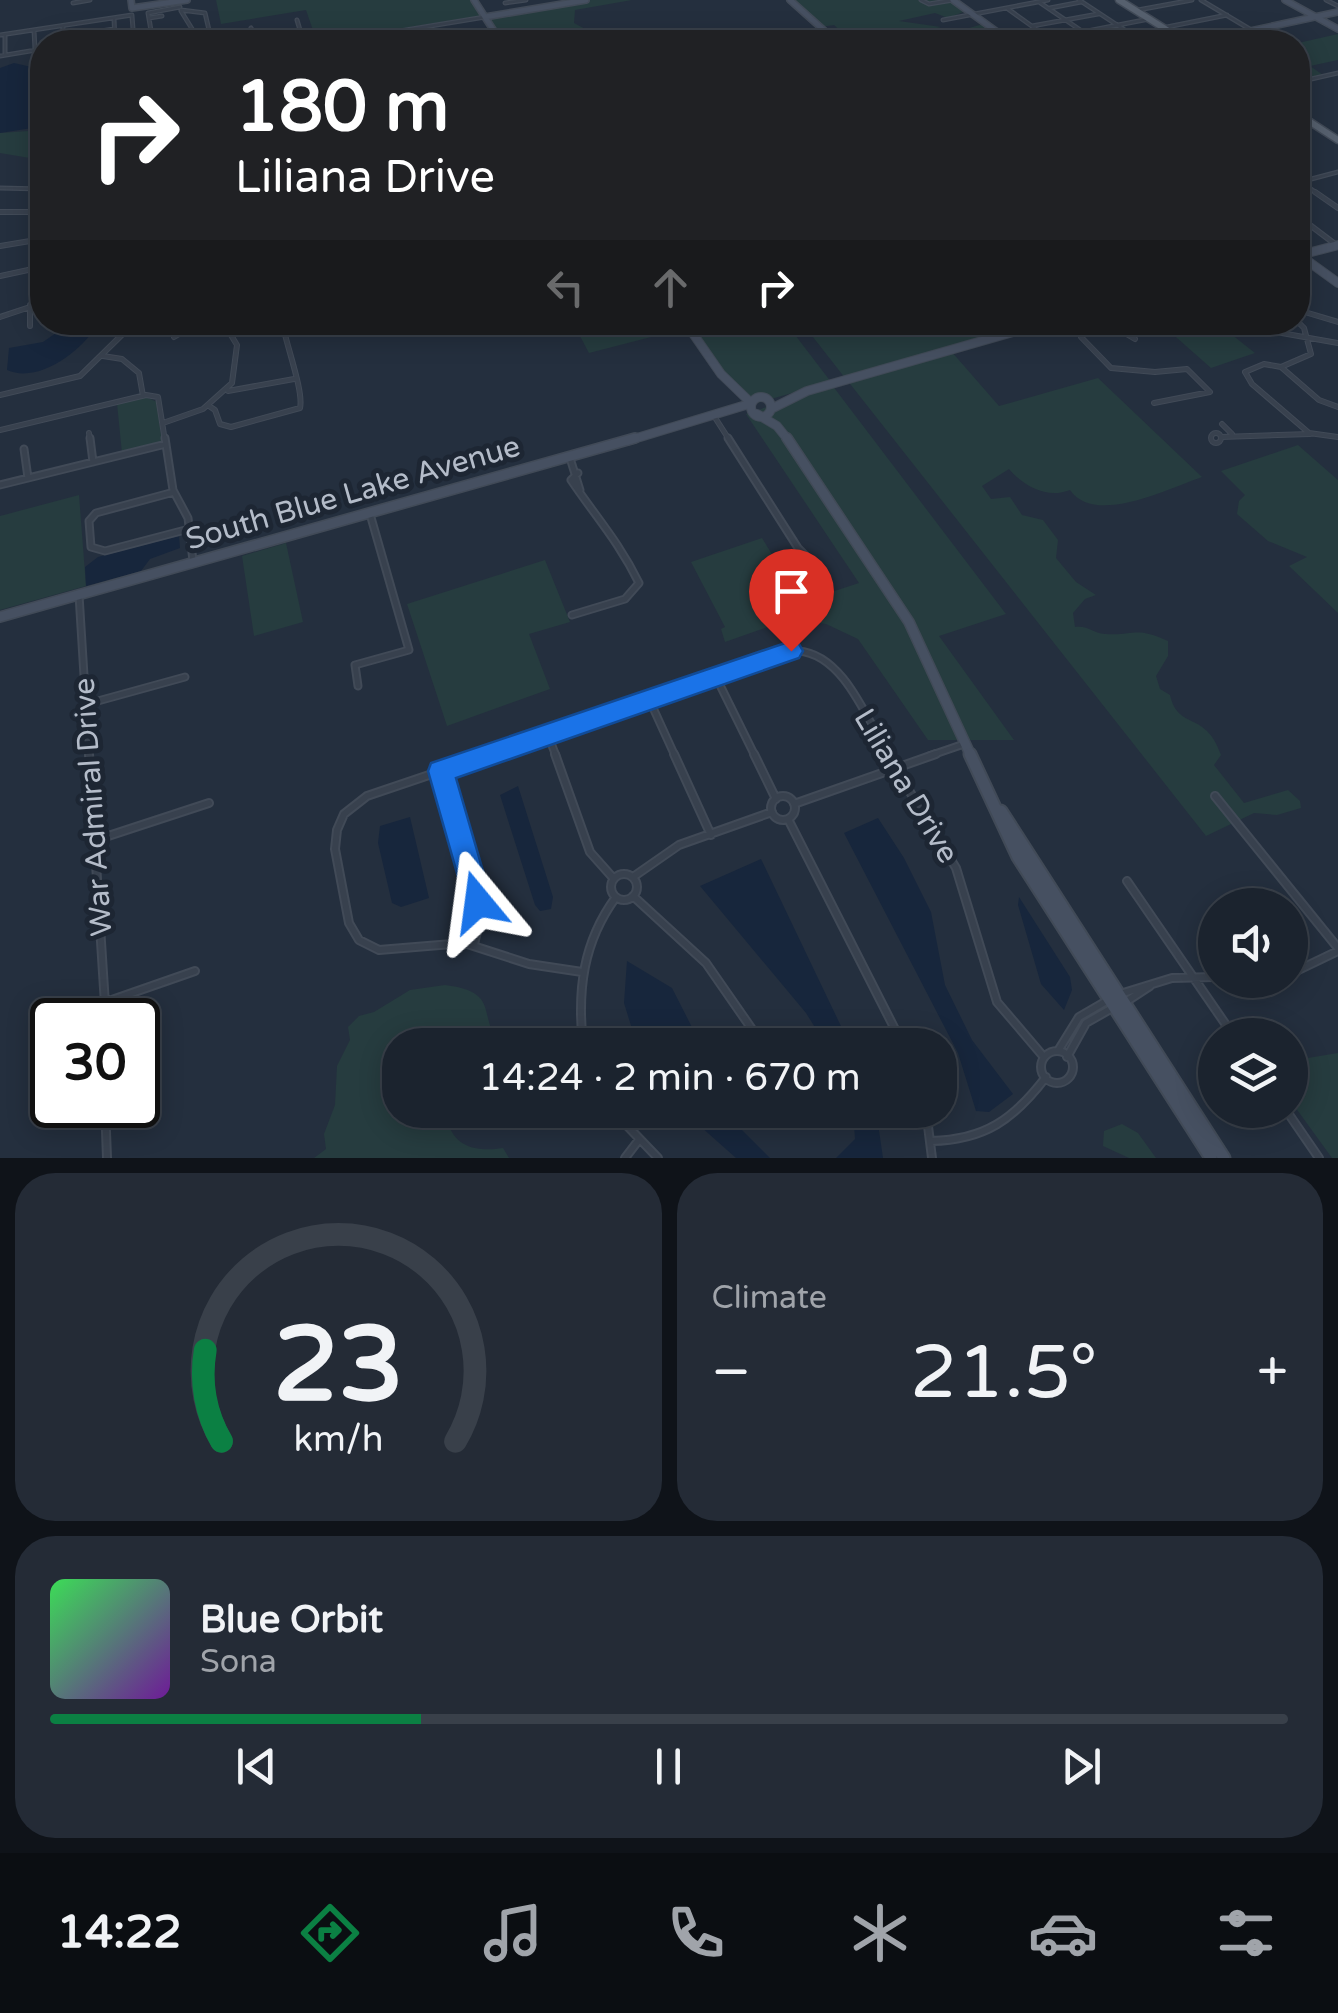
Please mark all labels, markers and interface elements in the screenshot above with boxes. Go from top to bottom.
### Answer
text: 180 m [235,66,449,150]
icon: right [70,70,200,200]
text: Liliana Drive [235,151,495,205]
icon: left [538,260,593,315]
icon: ahead [643,260,698,315]
icon: right [748,260,803,315]
street label: South Blue Lake Avenue [182,428,524,558]
pin [749,549,834,652]
icon: arrive [764,564,819,619]
street label: War Admiral Drive [66,677,120,937]
street label: Liliana Drive [845,702,967,870]
position arrow [426,850,530,954]
map controls [1198,888,1308,1128]
button: sound [1198,888,1308,998]
speed limit sign: 30 [30,998,160,1128]
button: layers [1198,1018,1308,1128]
text: 14:24 · 2 min · 670 m [478,1055,861,1101]
text: Climate [712,1279,827,1317]
text: 23 [273,1304,404,1429]
text: 21.5° [910,1328,1098,1418]
text: − [712,1340,751,1406]
text: + [1257,1340,1288,1406]
text: km/h [293,1418,383,1461]
text: Blue Orbit [200,1597,383,1643]
text: Sona [200,1643,277,1681]
icon: previous [229,1739,284,1794]
icon: pause [641,1739,696,1794]
icon: next [1054,1739,1109,1794]
icon: directions [295,1898,365,1968]
icon: music [478,1898,548,1968]
icon: phone [661,1898,731,1968]
icon: climate [845,1898,915,1968]
icon: car [1028,1898,1098,1968]
icon: filters [1211,1898,1281,1968]
text: 14:22 [57,1906,181,1960]

